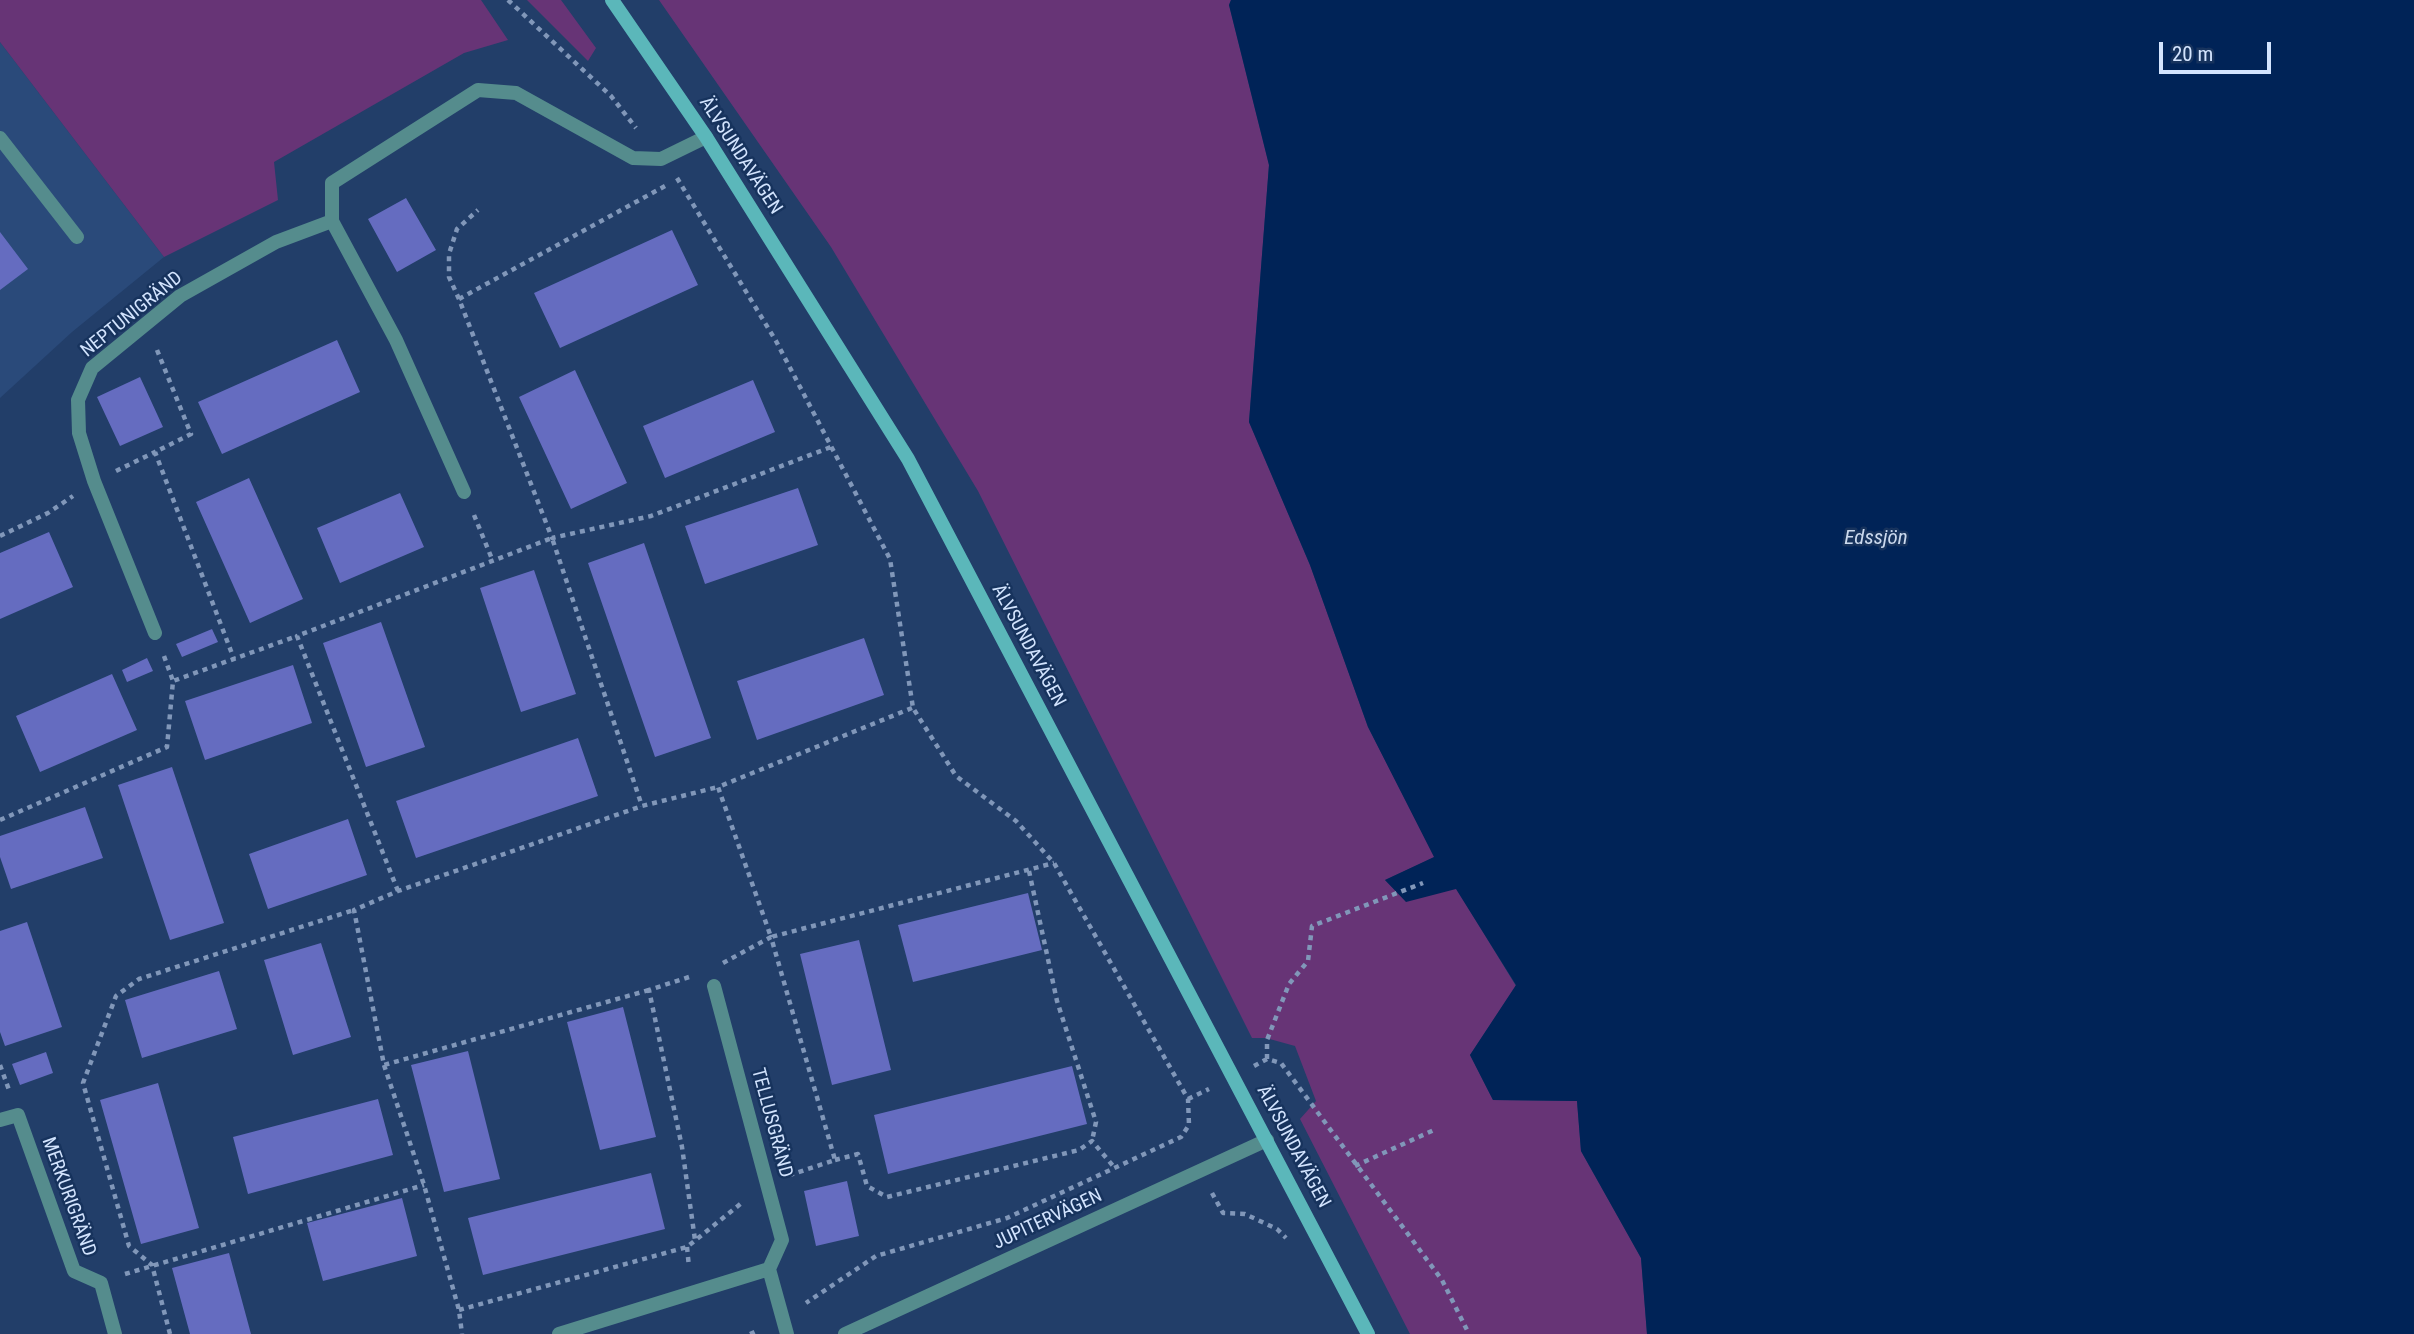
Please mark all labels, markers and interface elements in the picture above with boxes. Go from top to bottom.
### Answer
scale bar [2162,28,2274,72]
text: 20 m [2172,42,2213,66]
street label: ÄLVSUNDAVÄGEN [694,93,786,219]
street label: NEPTUNIGRÄND [77,267,187,363]
water label: Edssjön [1844,526,1908,552]
street label: ÄLVSUNDAVÄGEN [986,581,1070,711]
street label: TELLUSGRÄND [745,1066,797,1180]
street label: ÄLVSUNDAVÄGEN [1251,1082,1335,1212]
street label: MERKURIGRÄND [36,1135,100,1259]
street label: JUPITERVÄGEN [990,1185,1106,1255]

